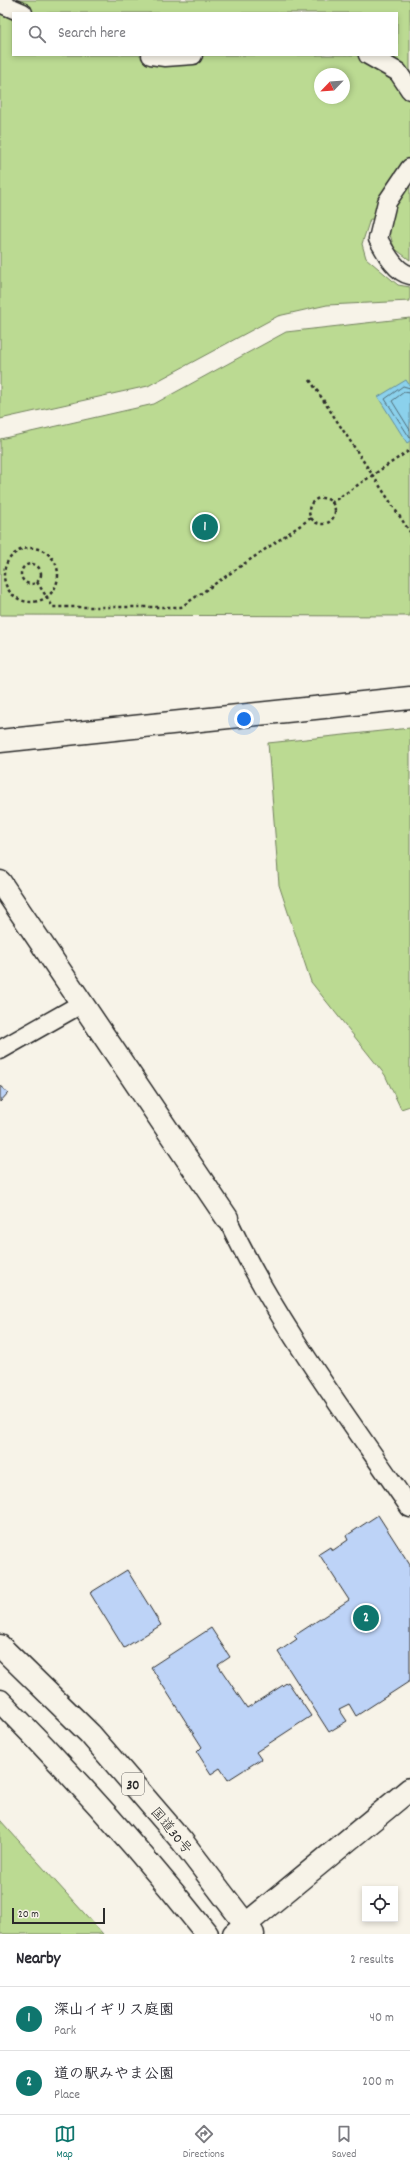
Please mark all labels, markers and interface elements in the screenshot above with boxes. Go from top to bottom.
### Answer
search box [12,12,398,56]
icon: search [26,23,48,45]
text: Search here [58,23,126,45]
north arrow [314,68,350,104]
pin: 1 [192,512,218,542]
your location [234,709,254,729]
pin: 2 [353,1603,379,1633]
road number: 30 [122,1773,144,1795]
street label: 国道30号 [145,1803,196,1859]
map controls [362,1886,398,1922]
button: locate [362,1886,398,1922]
scale bar [12,1906,105,1925]
text: 20 m [18,1907,39,1923]
text: Nearby [16,1948,60,1972]
text: 2 results [350,1951,394,1970]
text: 深山イギリス庭園 [54,2000,174,2022]
text: 1 [28,2009,30,2028]
text: 40 m [370,2009,394,2028]
text: Park [54,2022,76,2041]
text: 道の駅みやま公園 [54,2064,174,2086]
text: 2 [26,2073,32,2092]
text: 200 m [362,2073,394,2092]
text: Place [54,2086,80,2105]
tab: Map [54,2123,76,2163]
tab: Directions [183,2123,225,2163]
tab: Saved [332,2123,356,2163]

